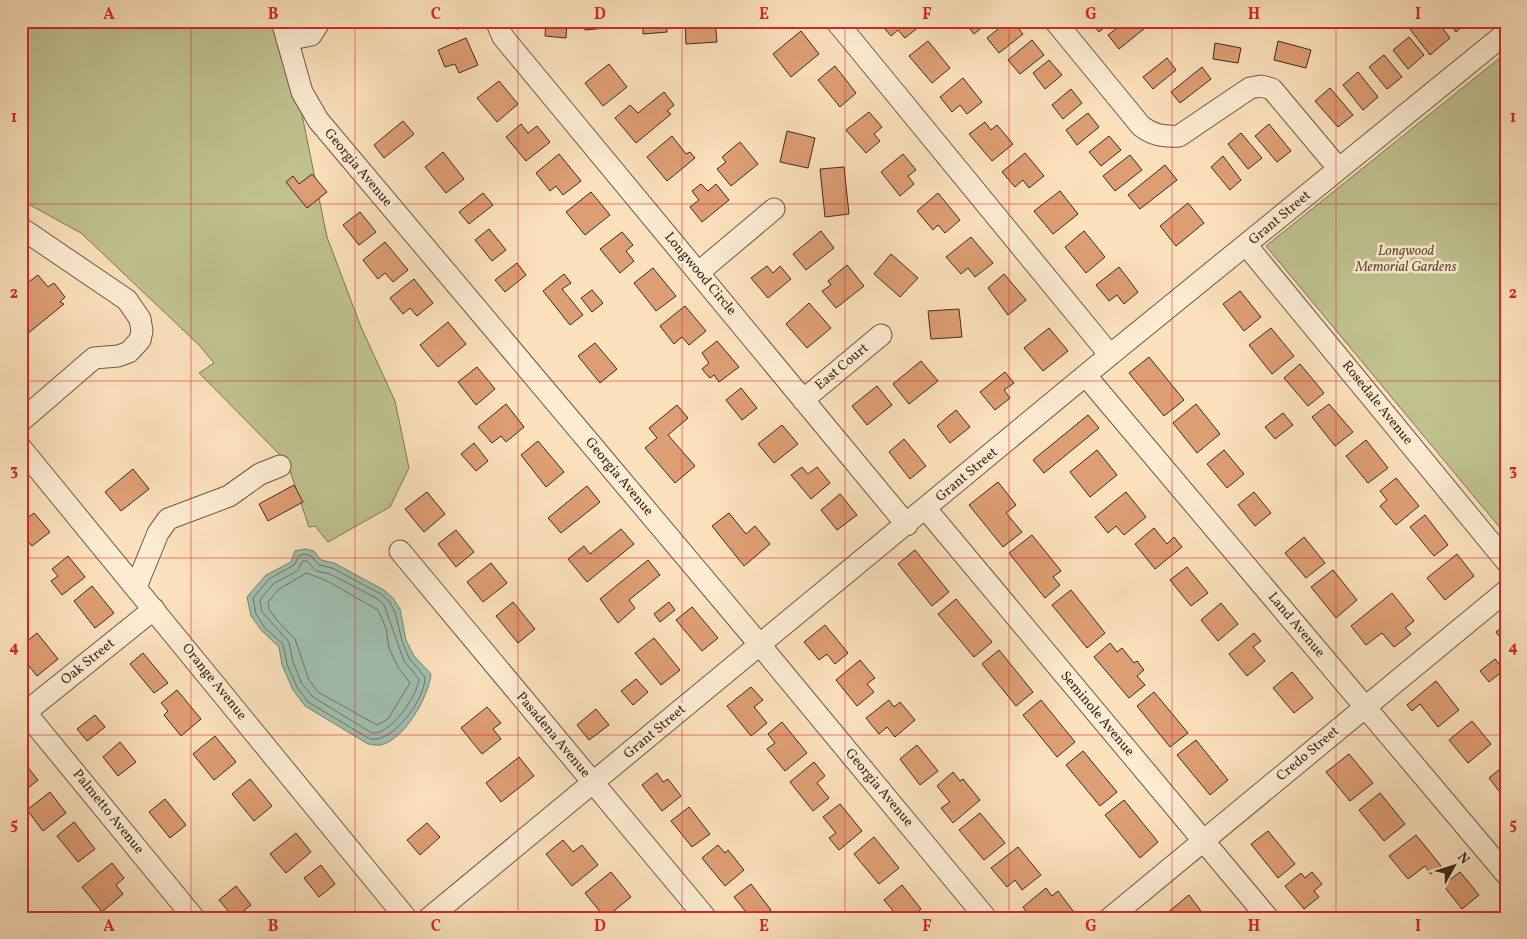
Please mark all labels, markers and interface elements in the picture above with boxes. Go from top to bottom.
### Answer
text: A [103,4,115,26]
text: B [268,4,279,26]
text: C [431,4,441,26]
text: D [594,4,606,26]
text: E [759,4,769,26]
text: F [922,4,932,26]
text: G [1085,4,1097,26]
text: H [1248,4,1260,26]
text: I [1415,4,1421,26]
text: 1 [11,107,17,129]
text: 1 [1510,107,1516,129]
street label: Georgia Avenue [320,125,397,212]
street label: Grant Street [1245,186,1315,250]
street label: Longwood Circle [660,228,741,320]
park label: Longwood Memorial Gardens [1354,242,1457,277]
text: 2 [10,283,18,305]
text: 2 [1509,283,1517,305]
street label: East Court [811,339,873,395]
street label: Rosedale Avenue [1337,357,1417,450]
street label: Georgia Avenue [581,434,658,521]
street label: Grant Street [932,443,1002,507]
text: 3 [10,460,18,482]
text: 3 [1509,460,1517,482]
street label: Land Avenue [1263,588,1329,662]
street label: Oak Street [57,634,119,690]
text: 4 [9,637,19,659]
text: 4 [1508,637,1518,659]
street label: Orange Avenue [177,640,251,725]
street label: Seminole Avenue [1056,667,1139,761]
street label: Pasadena Avenue [511,688,595,782]
street label: Grant Street [620,700,690,764]
street label: Credo Street [1273,722,1343,786]
street label: Georgia Avenue [841,745,918,832]
street label: Palmetto Avenue [68,766,148,859]
text: 5 [10,814,18,836]
text: 5 [1509,814,1517,836]
north arrow [1430,842,1480,892]
text: N [1452,849,1474,869]
text: A [103,916,115,938]
text: B [268,916,279,938]
text: C [431,916,441,938]
text: D [594,916,606,938]
text: E [759,916,769,938]
text: F [922,916,932,938]
text: G [1085,916,1097,938]
text: H [1248,916,1260,938]
text: I [1415,916,1421,938]

